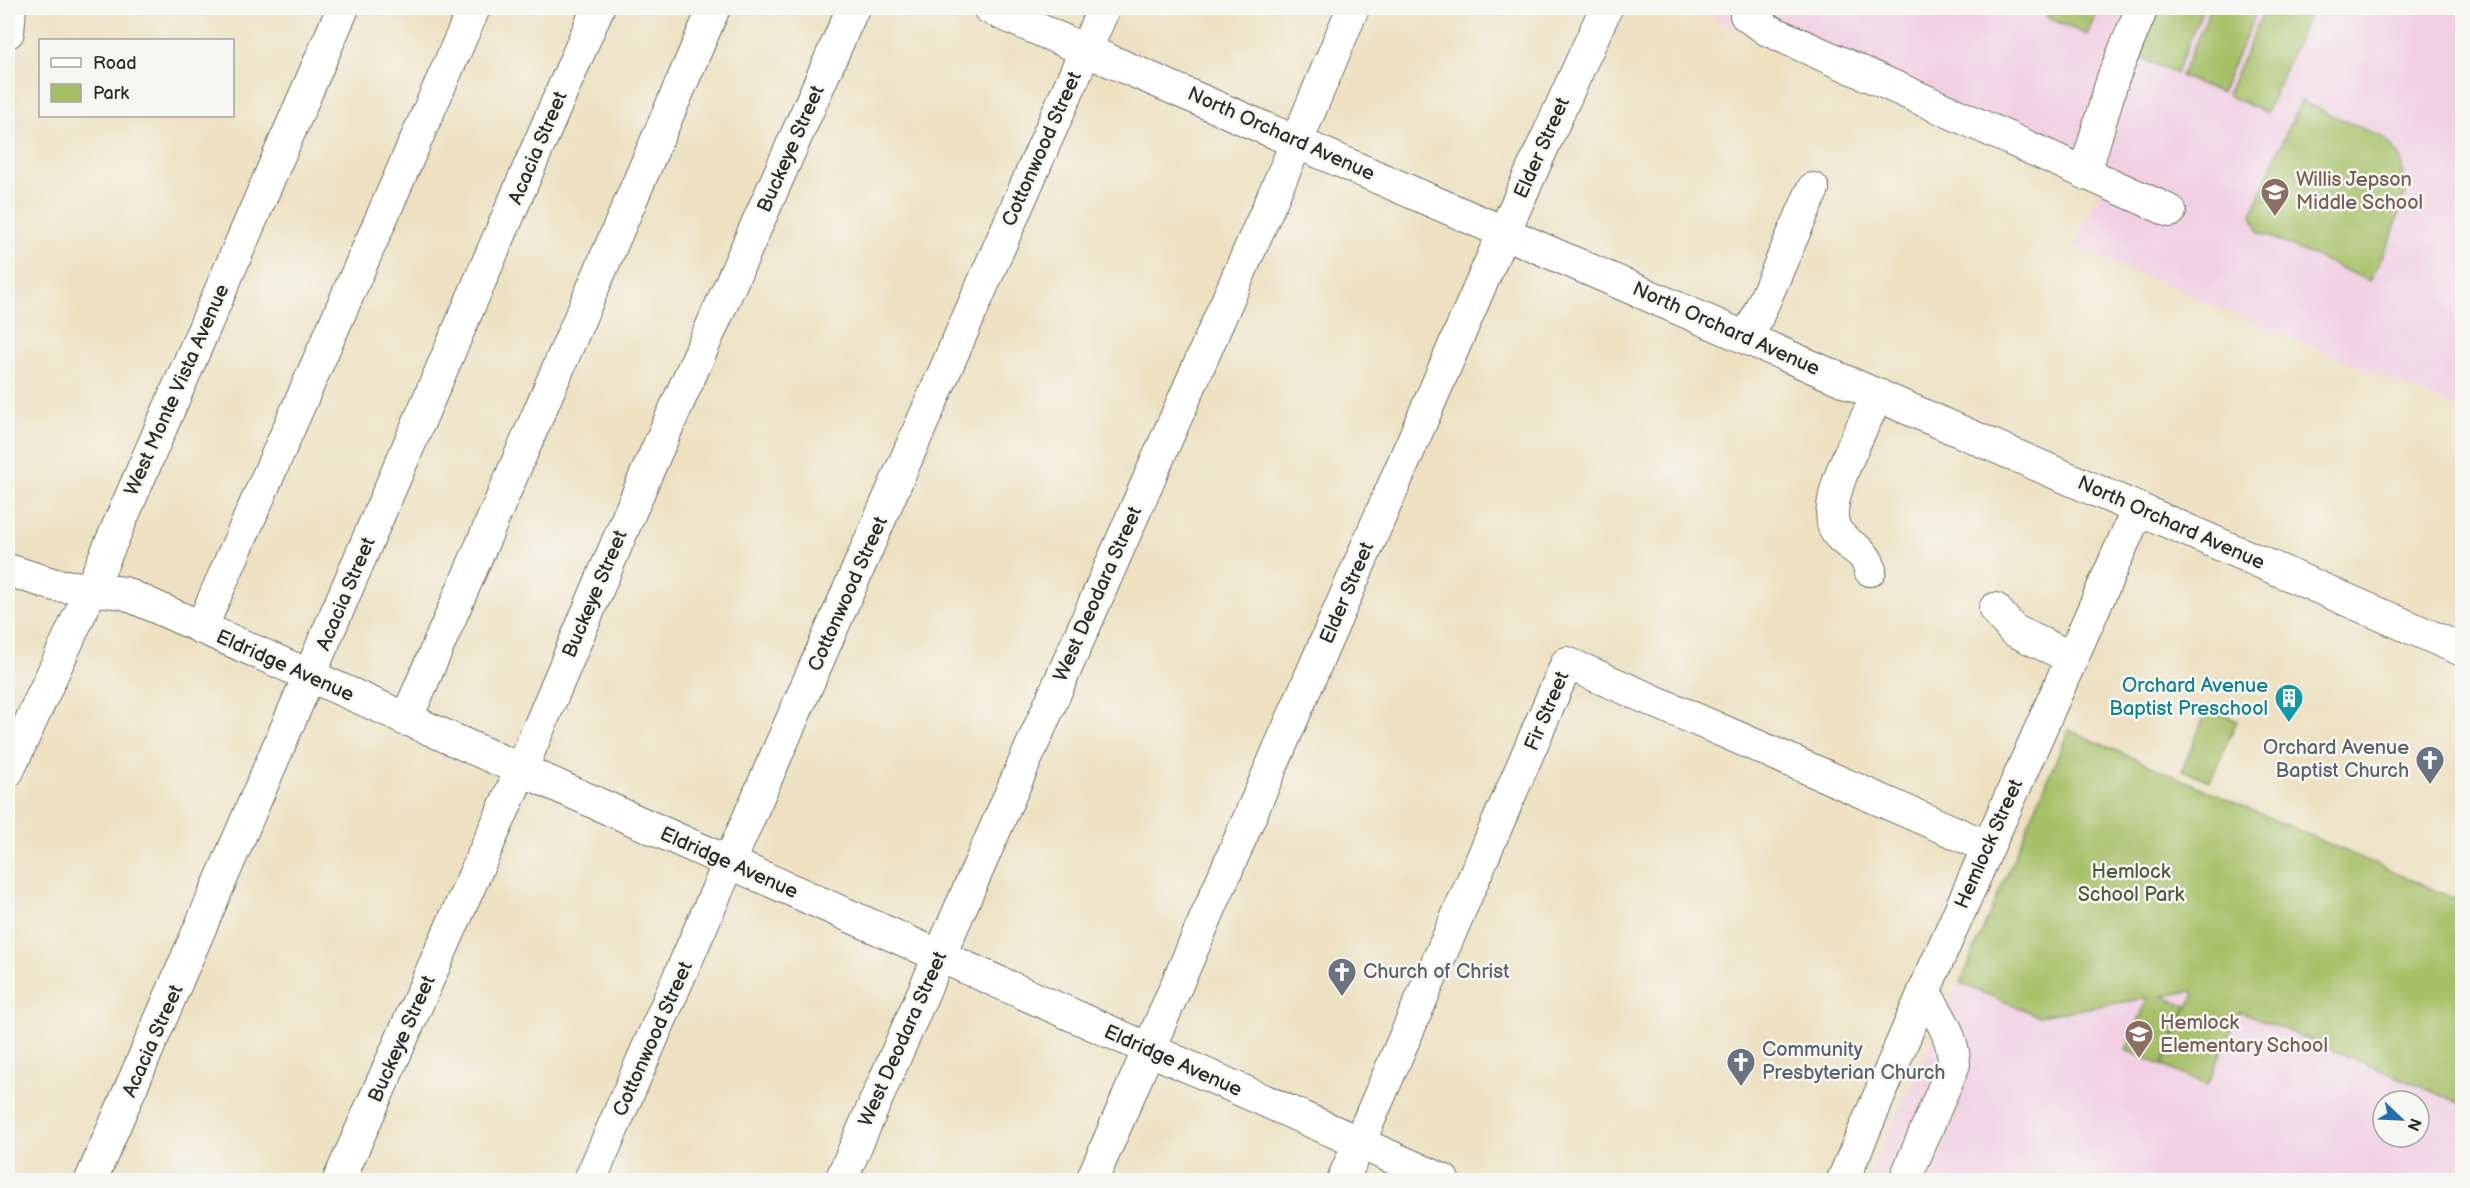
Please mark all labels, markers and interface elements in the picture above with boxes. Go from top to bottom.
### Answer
legend [39,39,234,117]
text: Road [93,53,137,74]
street label: Cottonwood Street [997,68,1087,230]
street label: Buckeye Street [752,82,830,216]
street label: North Orchard Avenue [1184,82,1378,186]
text: Park [93,83,129,104]
street label: Acacia Street [503,88,573,208]
street label: Elder Street [1509,94,1575,202]
place label: Willis Jepson Middle School [2296,168,2423,215]
school or university icon: Willis Jepson Middle School [2259,176,2291,218]
street label: North Orchard Avenue [1629,277,1823,381]
street label: West Monte Vista Avenue [120,280,235,499]
street label: North Orchard Avenue [2074,471,2268,575]
street label: West Deodara Street [1049,503,1147,685]
street label: Cottonwood Street [803,513,893,675]
street label: Buckeye Street [557,527,633,661]
street label: Acacia Street [311,534,381,654]
street label: Elder Street [1315,539,1379,647]
street label: Eldridge Avenue [212,625,358,707]
street label: Fir Street [1520,668,1574,754]
place label: Orchard Avenue Baptist Preschool [2109,674,2268,721]
building icon: Orchard Avenue Baptist Preschool [2273,682,2305,724]
place label: Orchard Avenue Baptist Church [2263,736,2409,783]
church icon: Orchard Avenue Baptist Church [2414,744,2446,786]
street label: Hemlock Street [1950,776,2028,912]
street label: Eldridge Avenue [656,822,802,904]
park label: Hemlock School Park [2078,860,2184,907]
street label: West Deodara Street [854,948,952,1130]
church icon: Church of Christ [1326,956,1358,998]
street label: Cottonwood Street [608,958,698,1120]
place label: Church of Christ [1363,960,1509,984]
street label: Buckeye Street [363,972,441,1106]
street label: Acacia Street [118,981,188,1101]
place label: Hemlock Elementary School [2160,1011,2328,1058]
school or university icon: Hemlock Elementary School [2123,1018,2155,1060]
street label: Eldridge Avenue [1100,1020,1246,1102]
place label: Community Presbyterian Church [1762,1038,1945,1085]
church icon: Community Presbyterian Church [1725,1046,1757,1088]
north arrow [2371,1089,2431,1149]
text: N [2402,1115,2425,1134]

